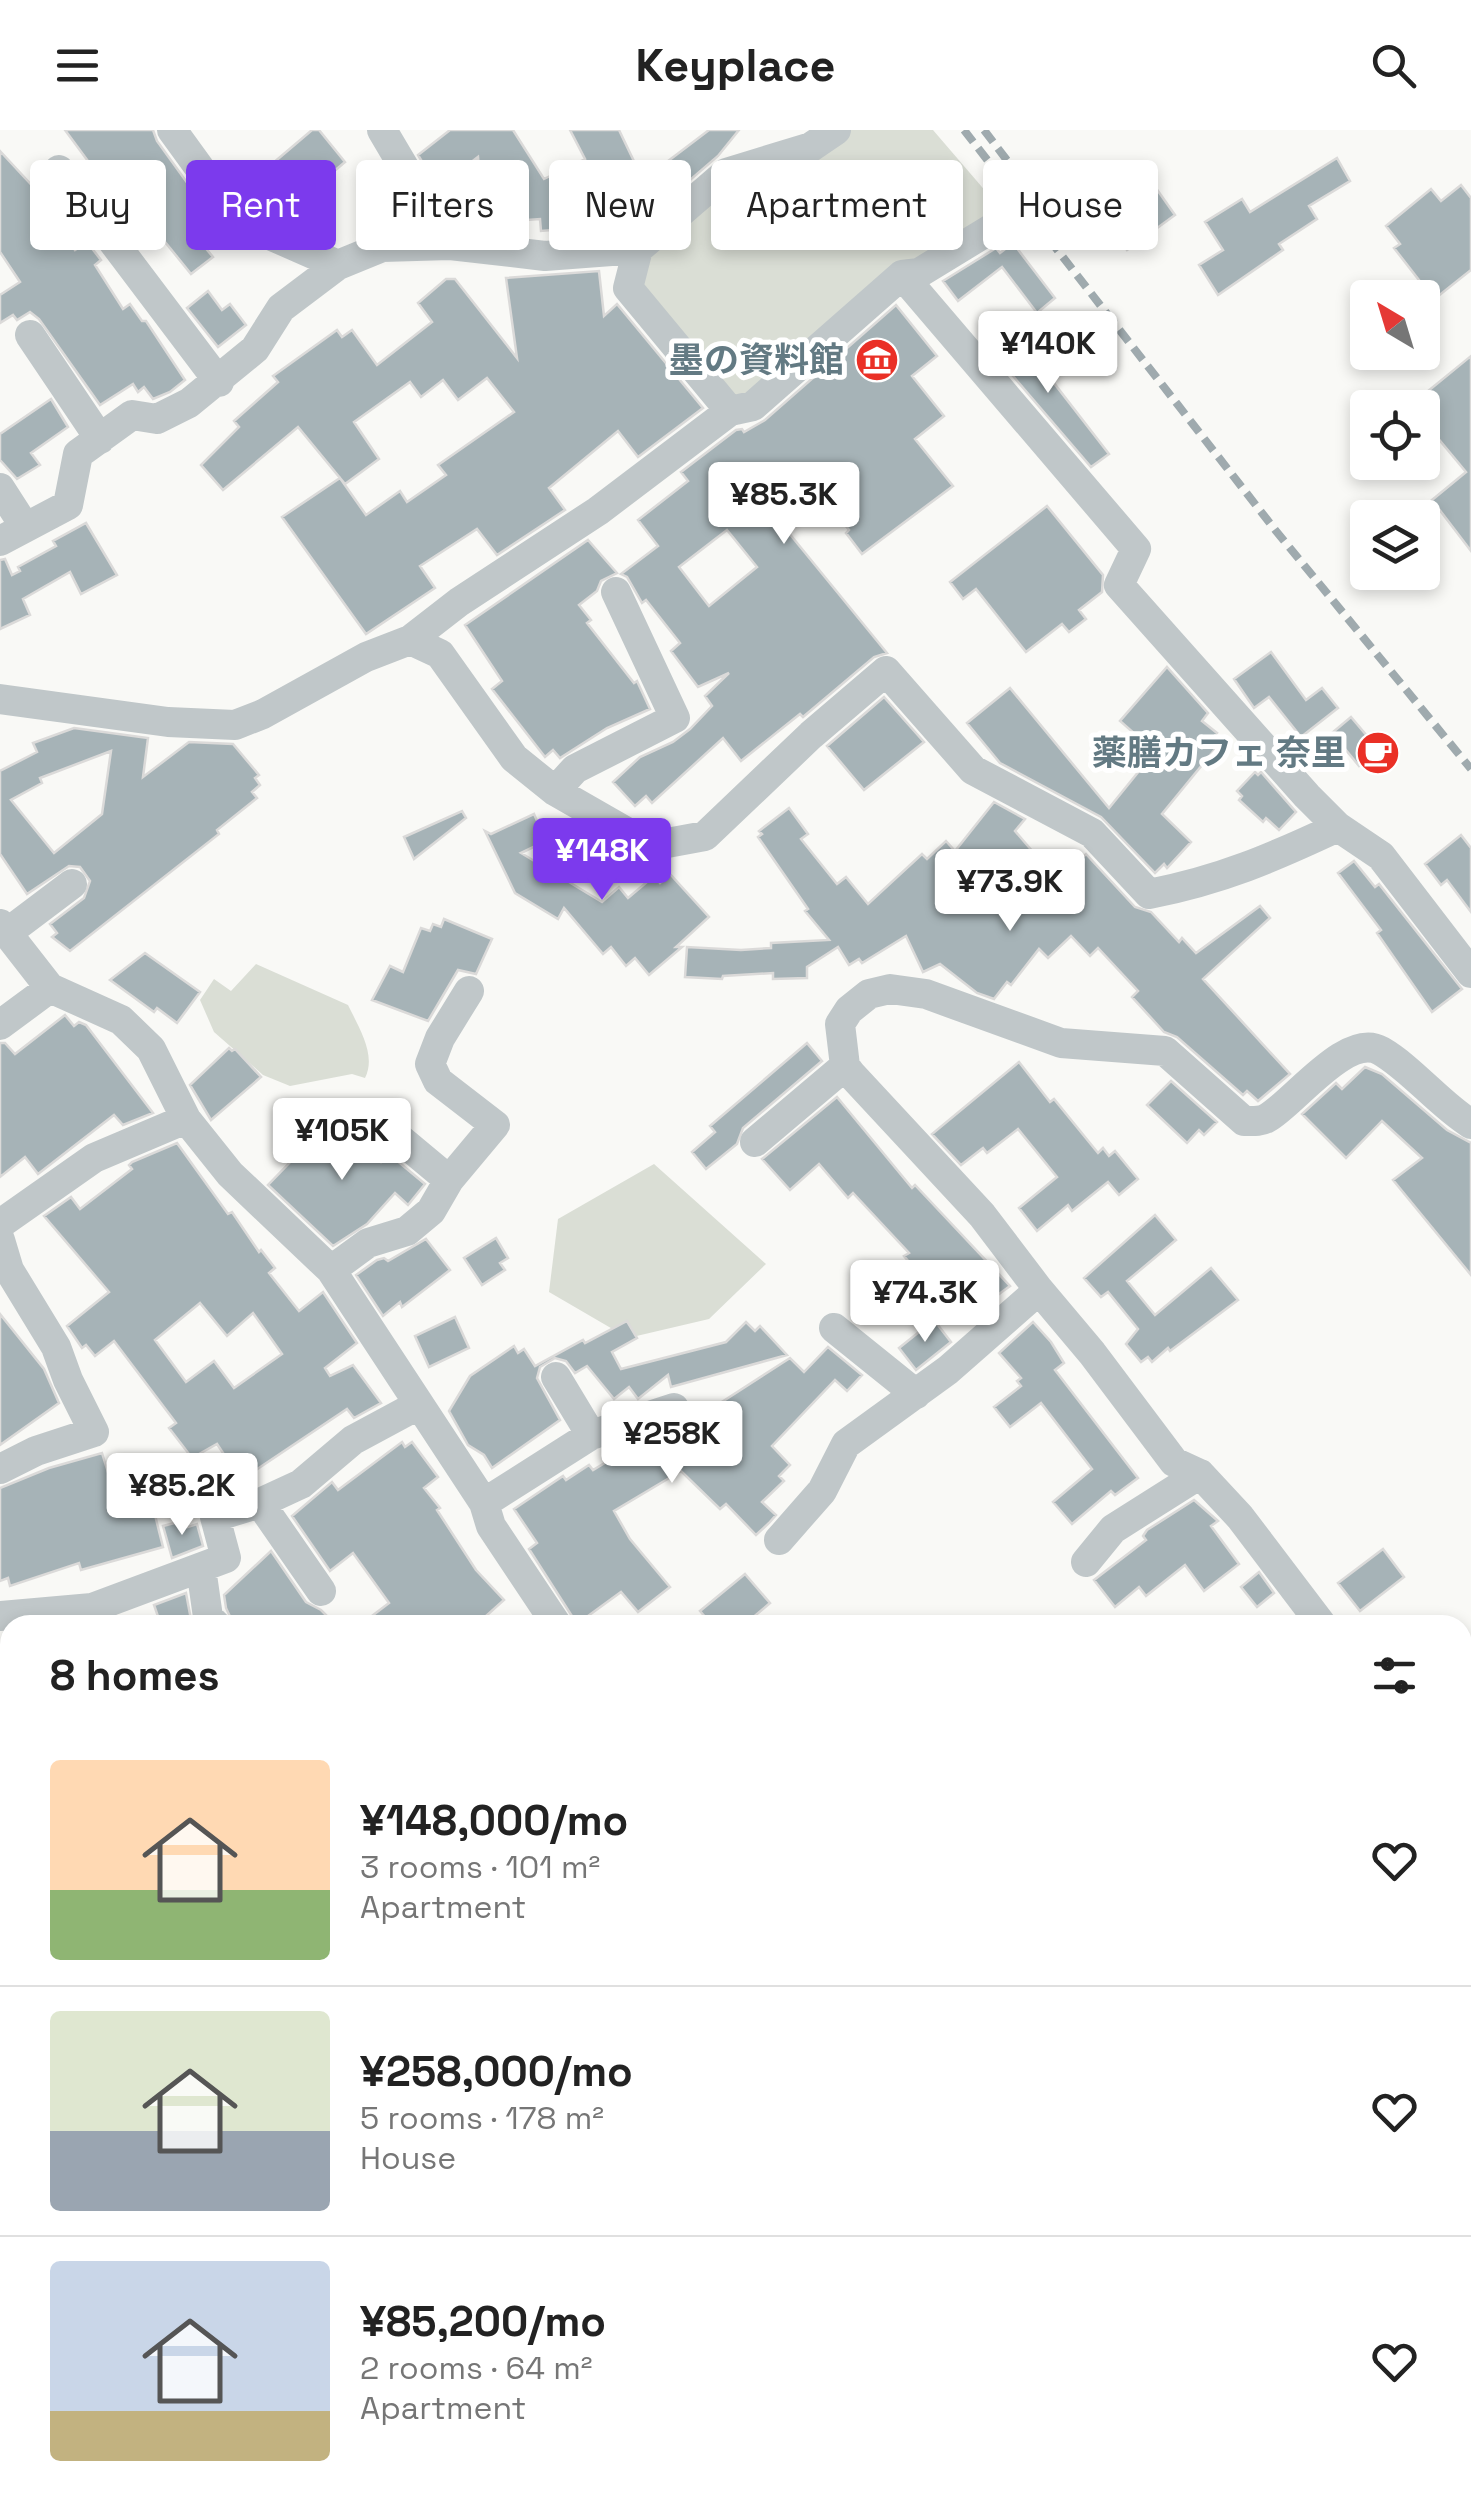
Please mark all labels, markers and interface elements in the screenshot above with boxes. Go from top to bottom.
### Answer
text: Keyplace [636,37,835,94]
icon: menu [50,38,105,93]
icon: search [1366,38,1421,93]
chip: Buy [30,160,166,250]
chip: Rent [186,160,336,250]
chip: Filters [356,160,529,250]
chip: New [549,160,691,250]
chip: Apartment [711,160,963,250]
chip: House [983,160,1158,250]
north arrow [1350,280,1440,370]
map controls [1350,280,1440,590]
pin: ¥140K [978,311,1118,396]
text: ¥140K [1000,323,1096,363]
museum icon: 墨の資料館 [854,337,900,383]
place label: 墨の資料館 [669,338,844,382]
button: locate [1350,390,1440,480]
pin: ¥85.3K [703,462,865,547]
text: ¥85.3K [730,474,838,514]
button: layers [1350,500,1440,590]
cafe icon: 薬膳カフェ 奈里 [1355,730,1401,776]
place label: 薬膳カフェ 奈里 [1092,731,1346,775]
pin: ¥148K [532,818,672,903]
text: ¥148K [555,830,649,870]
pin: ¥73.9K [929,849,1091,934]
text: ¥73.9K [957,861,1063,901]
pin: ¥105K [272,1098,412,1183]
text: ¥105K [295,1110,389,1150]
pin: ¥74.3K [844,1260,1006,1345]
text: ¥74.3K [872,1272,978,1312]
pin: ¥258K [602,1401,742,1486]
text: ¥258K [623,1413,721,1453]
pin: ¥85.2K [101,1453,263,1538]
text: ¥85.2K [129,1465,235,1505]
icon: filters [1367,1648,1422,1703]
text: 8 homes [50,1649,220,1702]
text: ¥148,000/mo [360,1794,628,1847]
icon: home [130,1800,250,1920]
icon: heart [1367,1833,1422,1888]
text: 3 rooms · 101 m² [360,1847,600,1887]
text: Apartment [360,1887,526,1927]
text: ¥258,000/mo [360,2045,633,2098]
icon: home [130,2051,250,2171]
icon: heart [1367,2084,1422,2139]
text: 5 rooms · 178 m² [360,2098,604,2138]
text: House [360,2138,456,2178]
text: ¥85,200/mo [360,2295,606,2348]
icon: home [130,2301,250,2421]
icon: heart [1367,2334,1422,2389]
text: 2 rooms · 64 m² [360,2348,592,2388]
text: Apartment [360,2388,526,2428]

